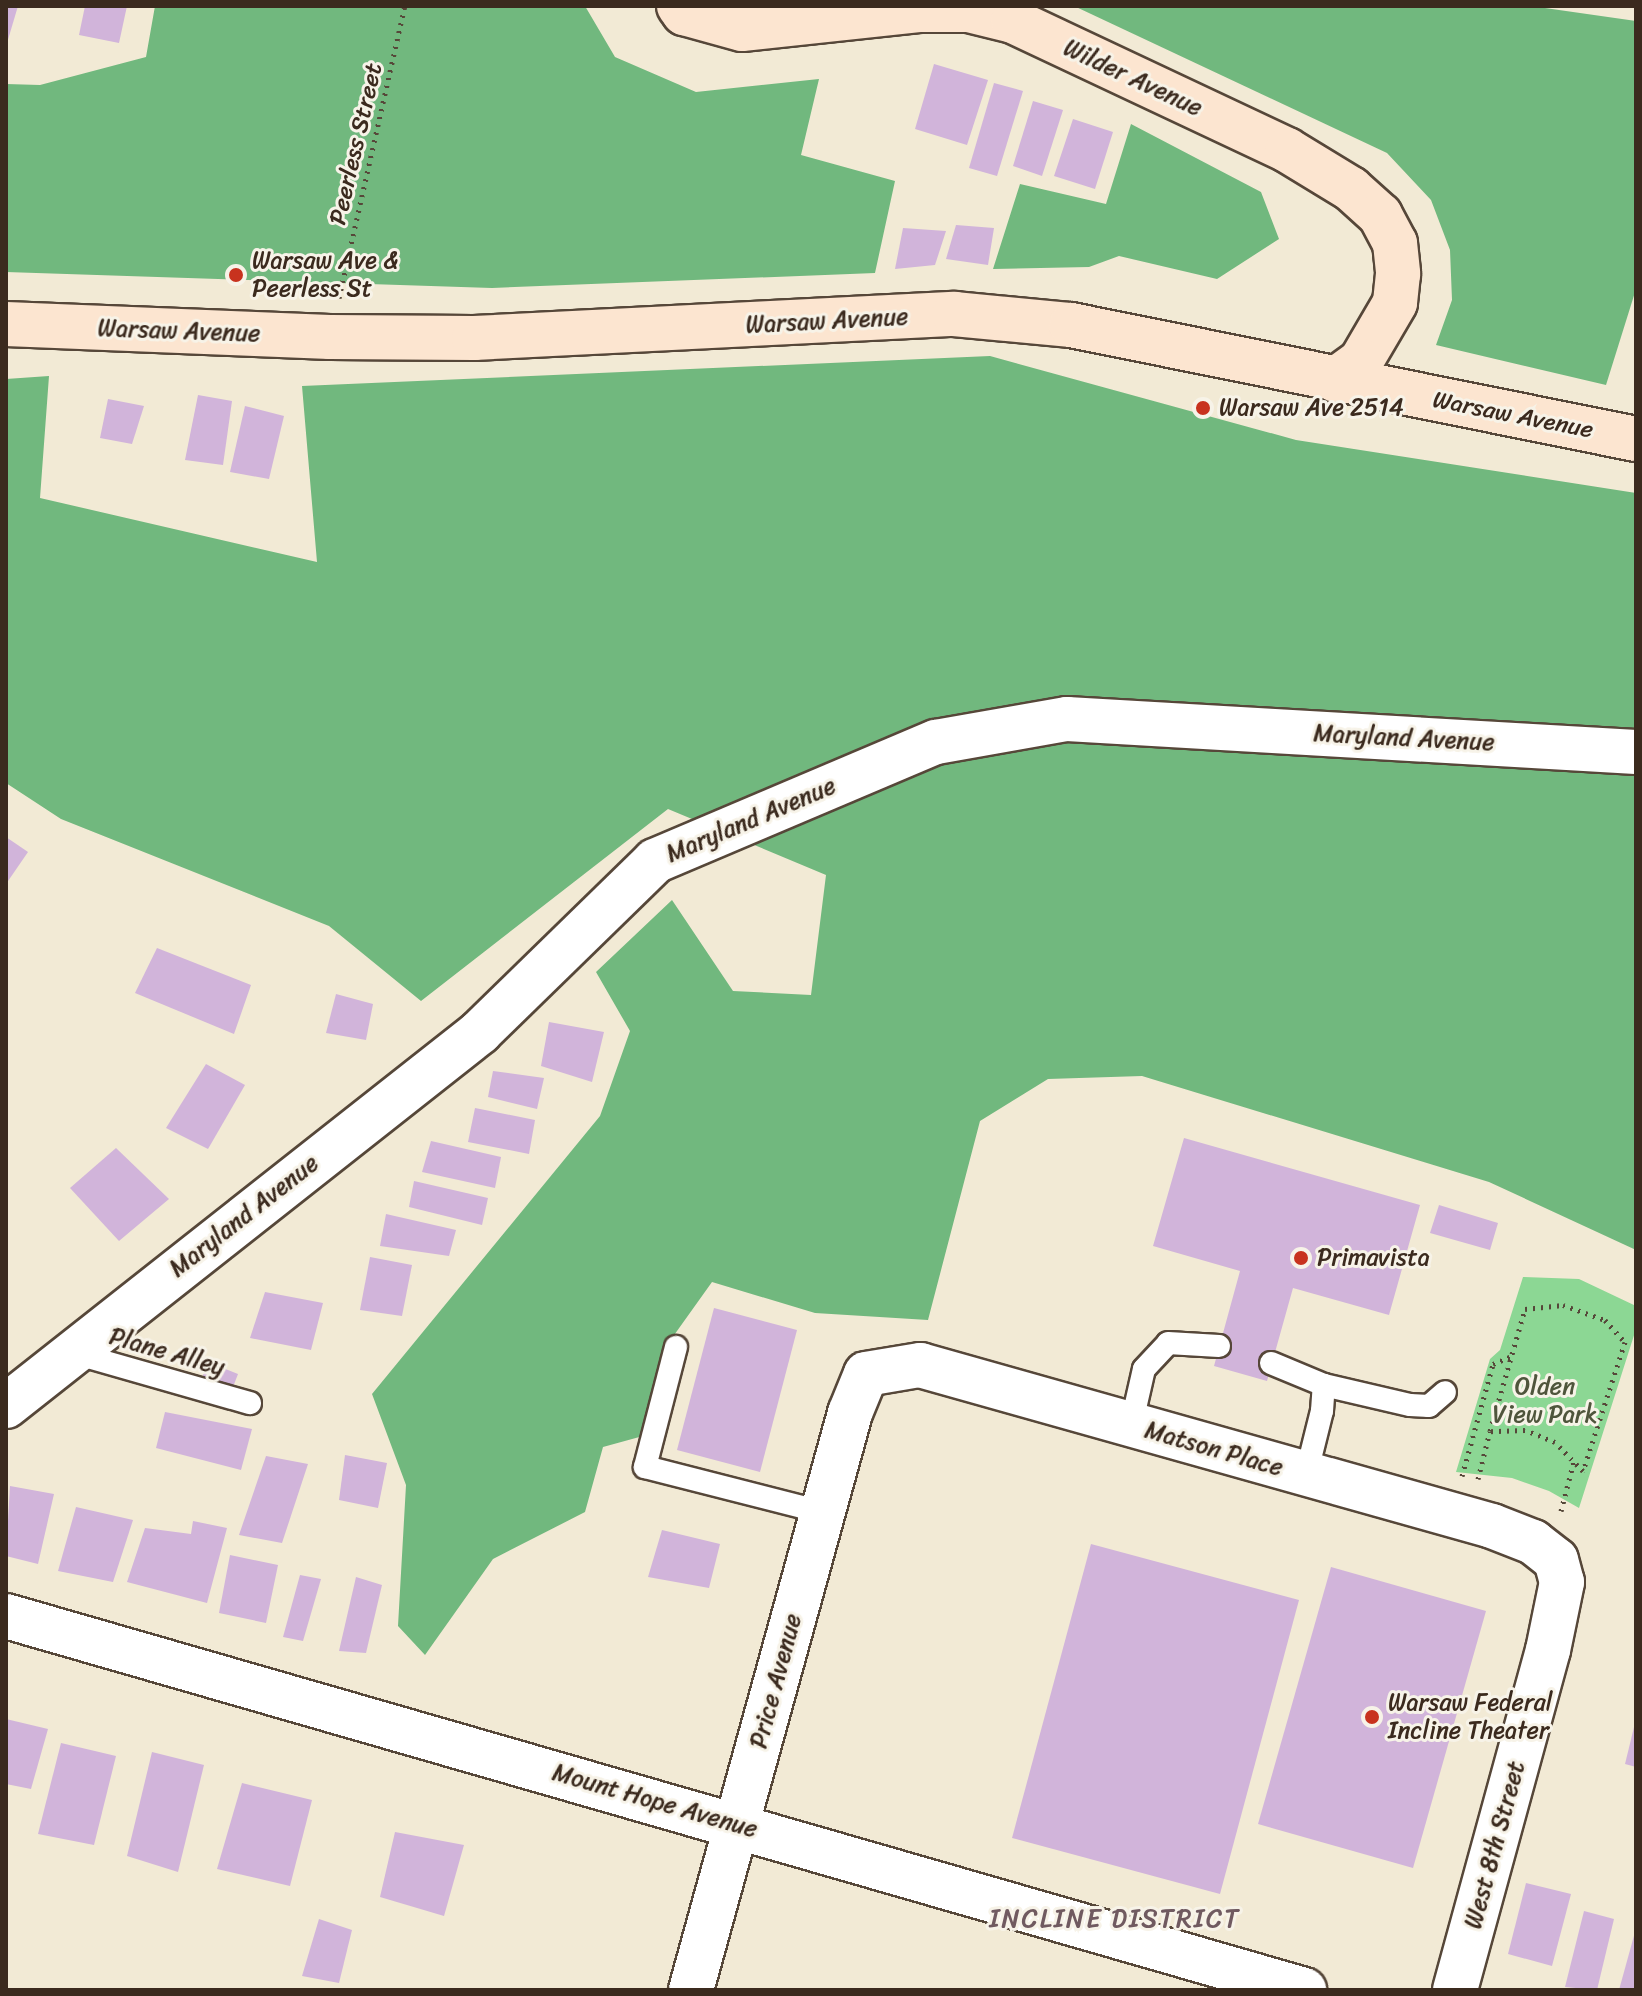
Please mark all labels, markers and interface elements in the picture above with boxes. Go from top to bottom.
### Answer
street label: Wilder Avenue [1059,33,1207,123]
street label: Peerless Street [323,61,389,227]
place label: Warsaw Ave & Peerless St [252,247,399,303]
marker: Warsaw Ave & Peerless St [227,266,245,284]
street label: Warsaw Avenue [745,302,909,340]
street label: Warsaw Avenue [97,314,261,348]
street label: Warsaw Avenue [1430,385,1596,445]
place label: Warsaw Ave 2514 [1219,394,1405,422]
marker: Warsaw Ave 2514 [1194,399,1212,417]
street label: Maryland Avenue [1313,719,1495,757]
street label: Maryland Avenue [662,771,840,869]
street label: Maryland Avenue [164,1149,324,1283]
place label: Primavista [1317,1244,1430,1272]
marker: Primavista [1292,1249,1310,1267]
street label: Plane Alley [106,1322,228,1382]
park label: Olden View Park [1492,1373,1598,1429]
street label: Matson Place [1142,1416,1286,1482]
street label: Price Avenue [744,1611,808,1751]
place label: Warsaw Federal Incline Theater [1388,1689,1553,1745]
marker: Warsaw Federal Incline Theater [1363,1708,1381,1726]
street label: Mount Hope Avenue [549,1758,761,1844]
street label: West 8th Street [1459,1758,1531,1932]
district label: INCLINE DISTRICT [993,1903,1237,1935]

